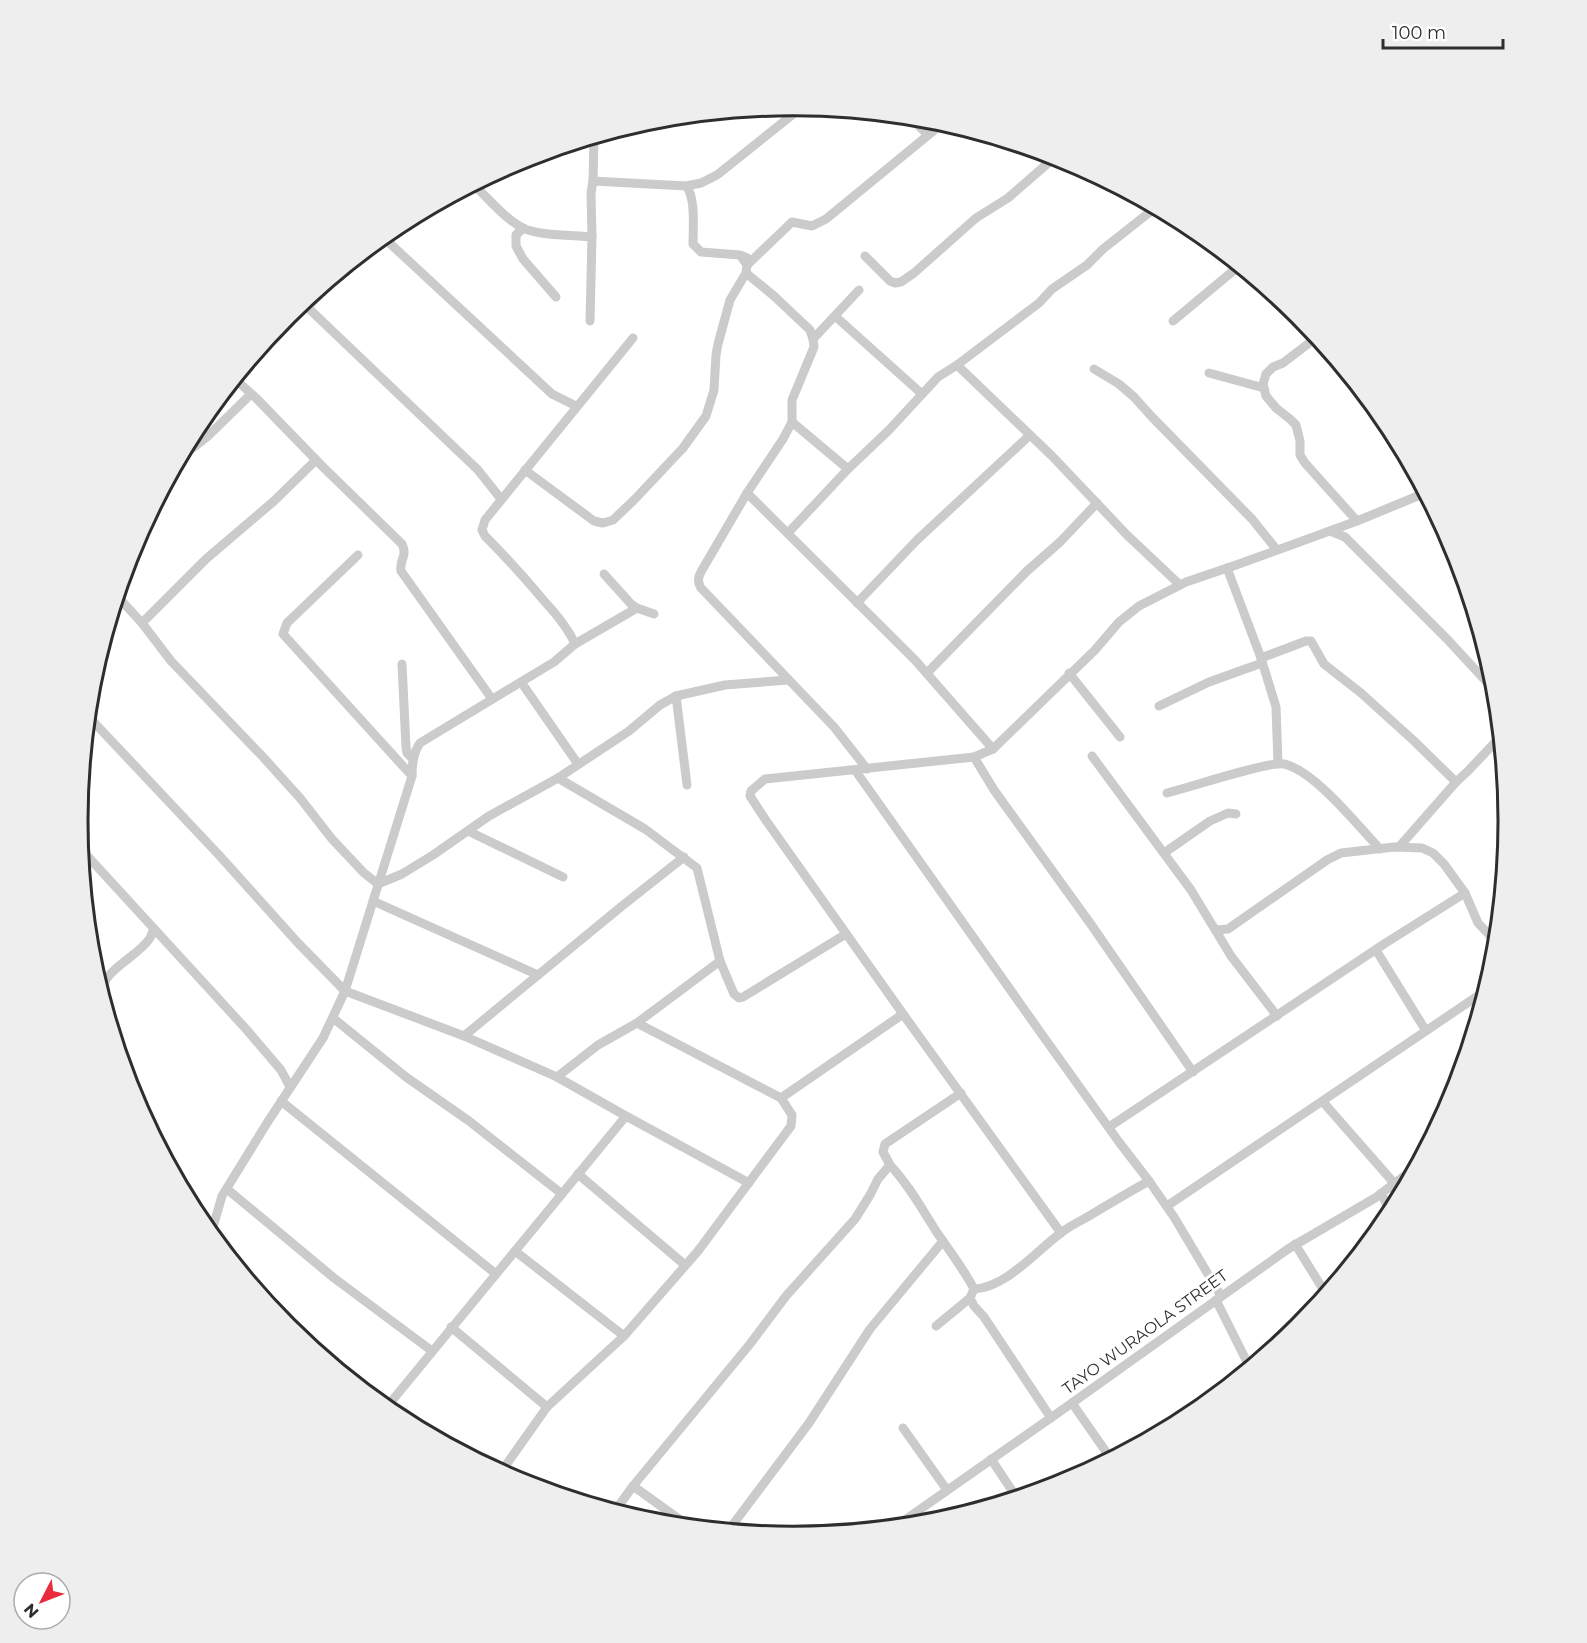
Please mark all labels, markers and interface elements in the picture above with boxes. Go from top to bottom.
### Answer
scale bar [1383,12,1503,50]
text: 100 m [1392,22,1446,44]
street label: TAYO WURAOLA STREET [1059,1265,1232,1398]
north arrow [12,1571,72,1631]
text: N [20,1600,43,1622]

